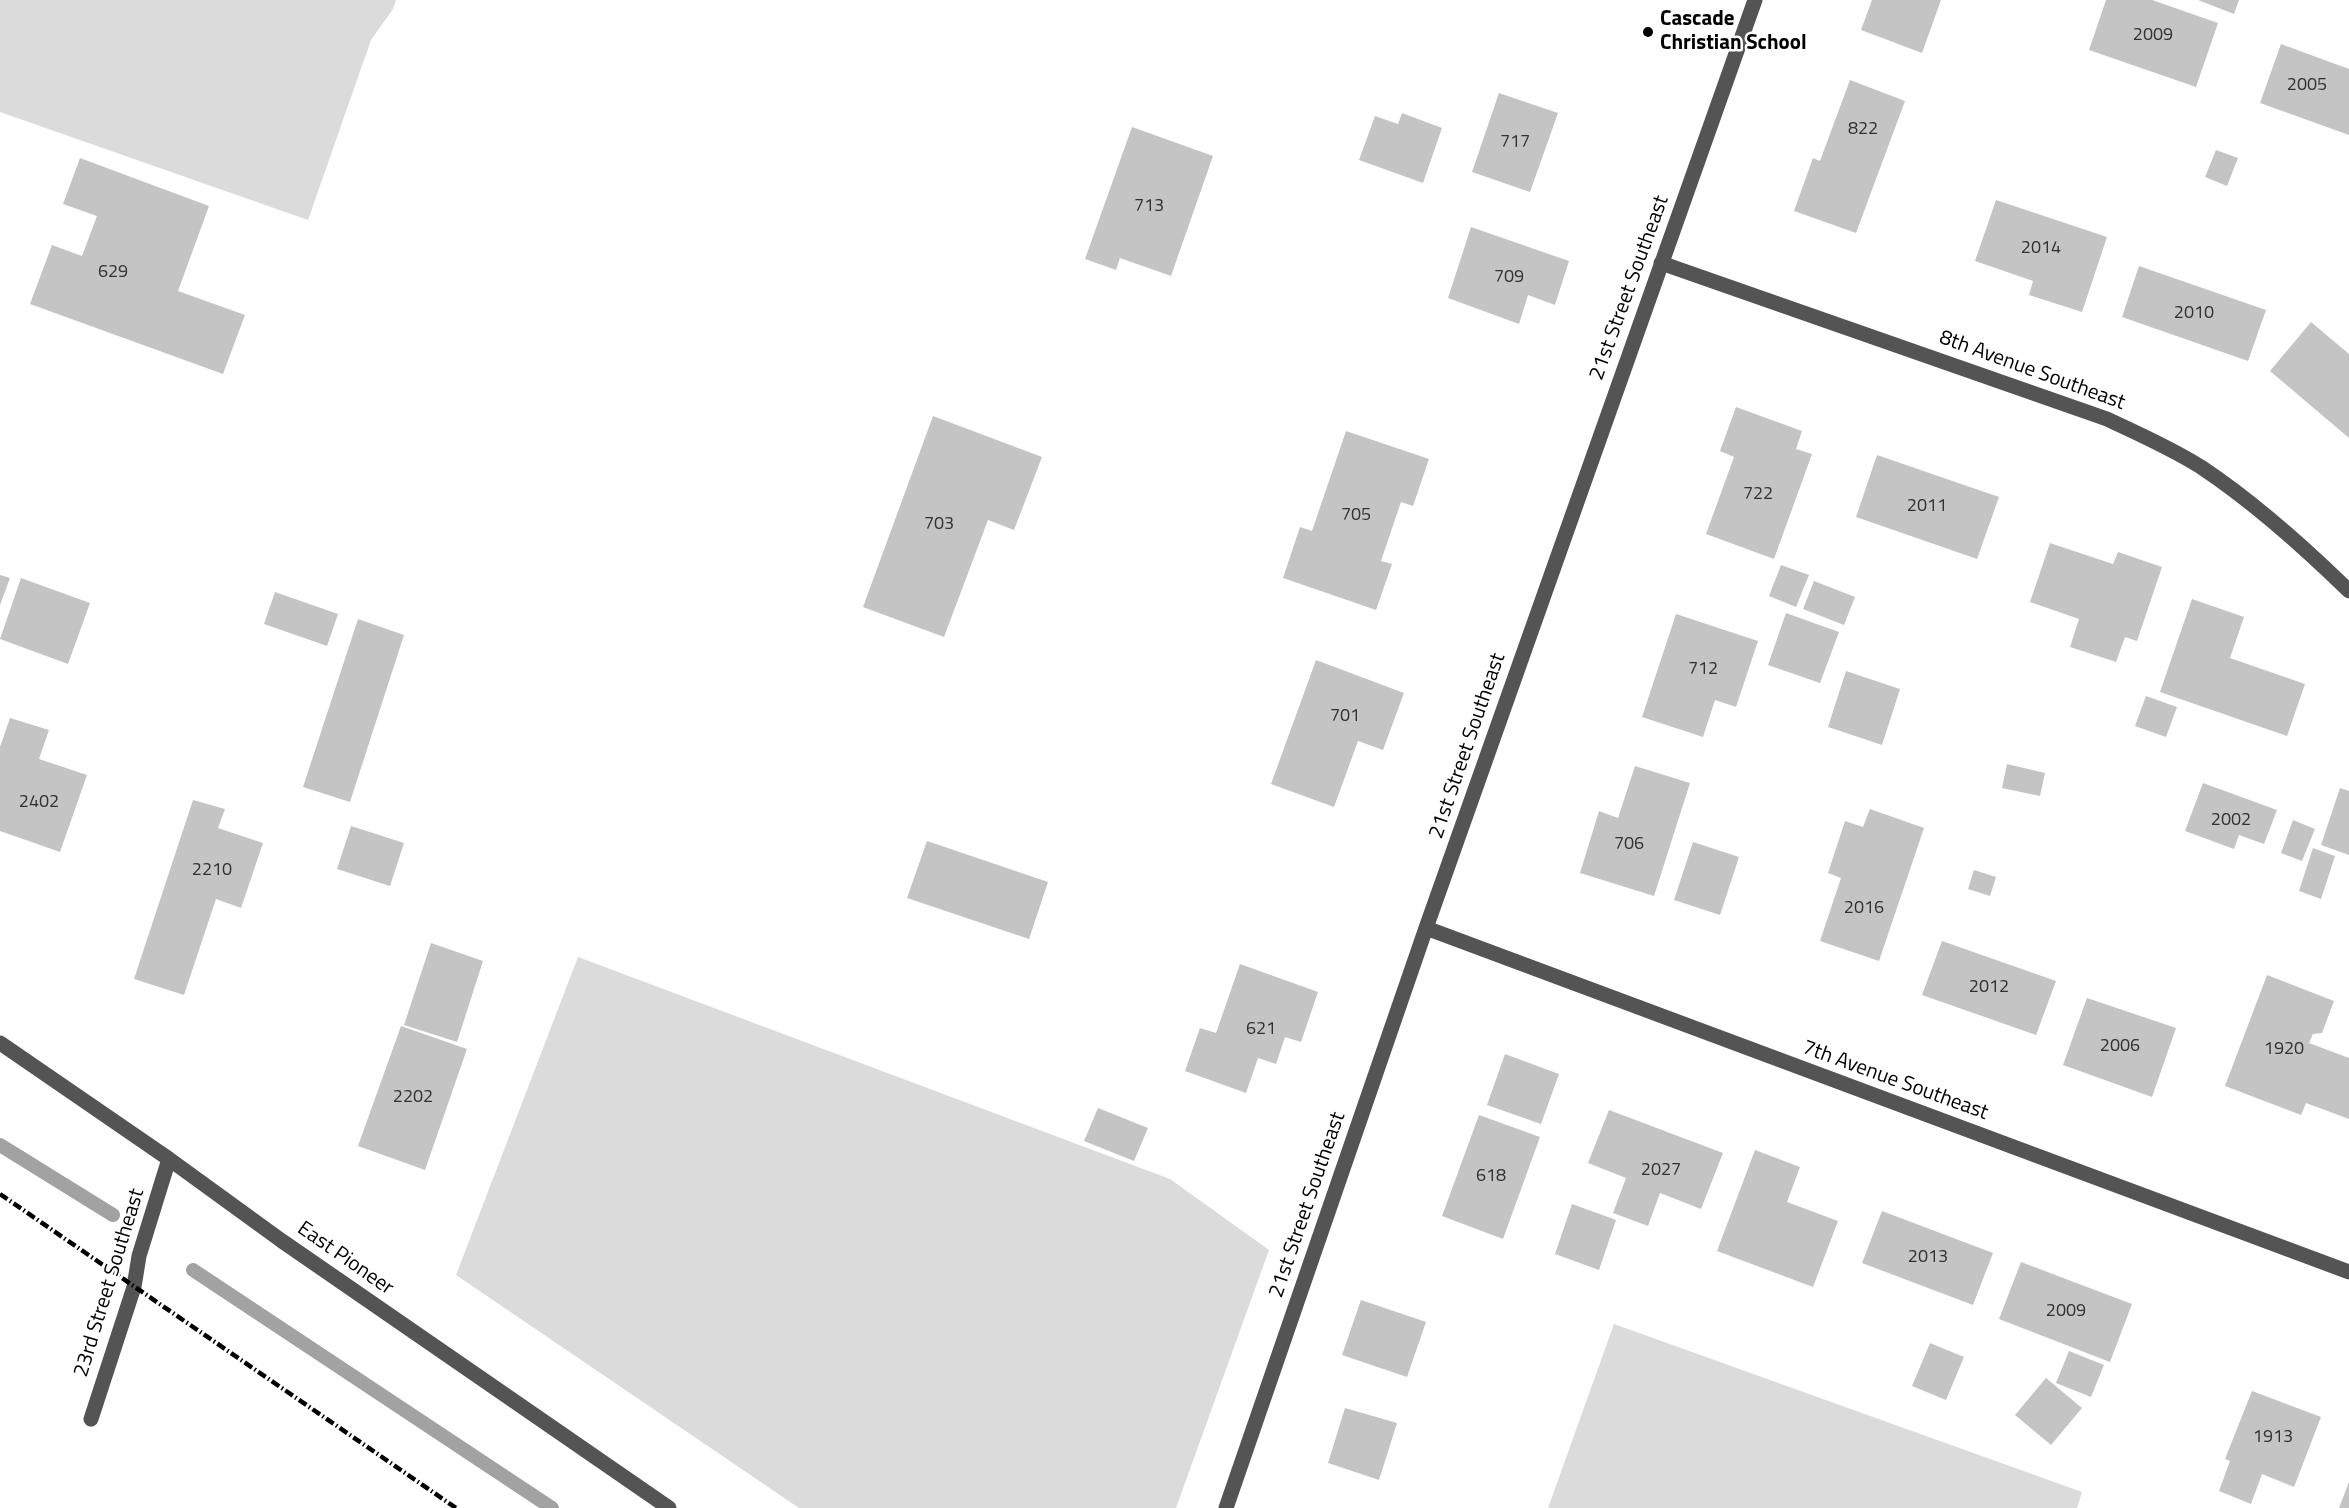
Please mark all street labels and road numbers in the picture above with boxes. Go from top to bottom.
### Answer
street label: 21st Street Southeast [1585,192,1675,384]
street label: 8th Avenue Southeast [1936,326,2128,416]
street label: 21st Street Southeast [1424,650,1512,842]
street label: 7th Avenue Southeast [1799,1036,1991,1126]
street label: 21st Street Southeast [1264,1109,1352,1301]
street label: 23rd Street Southeast [69,1186,151,1380]
street label: East Pioneer [292,1217,398,1301]

